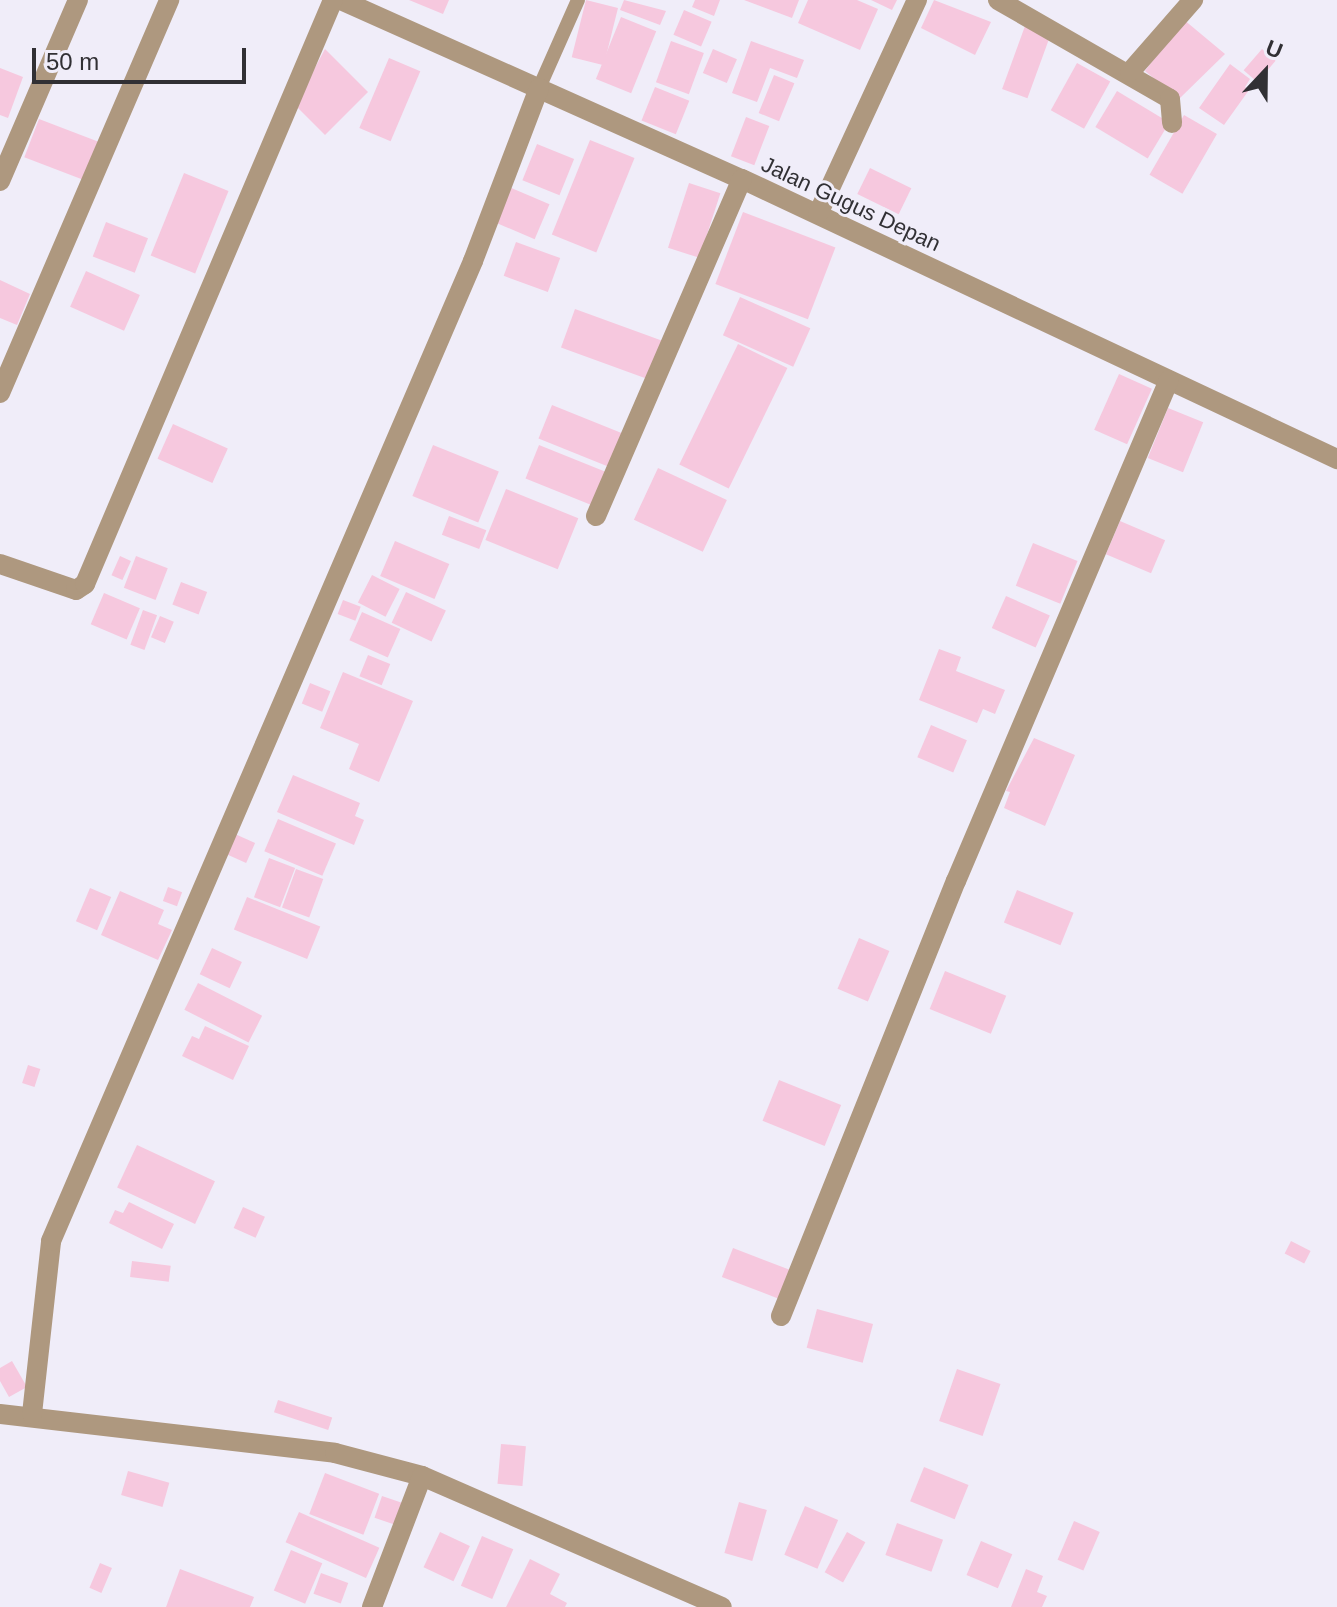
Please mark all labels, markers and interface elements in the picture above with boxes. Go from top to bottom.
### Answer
scale bar [36,32,250,82]
north arrow [1225,32,1305,112]
text: U [1262,35,1286,64]
text: 50 m [46,48,99,75]
street label: Jalan Gugus Depan [757,151,945,257]

